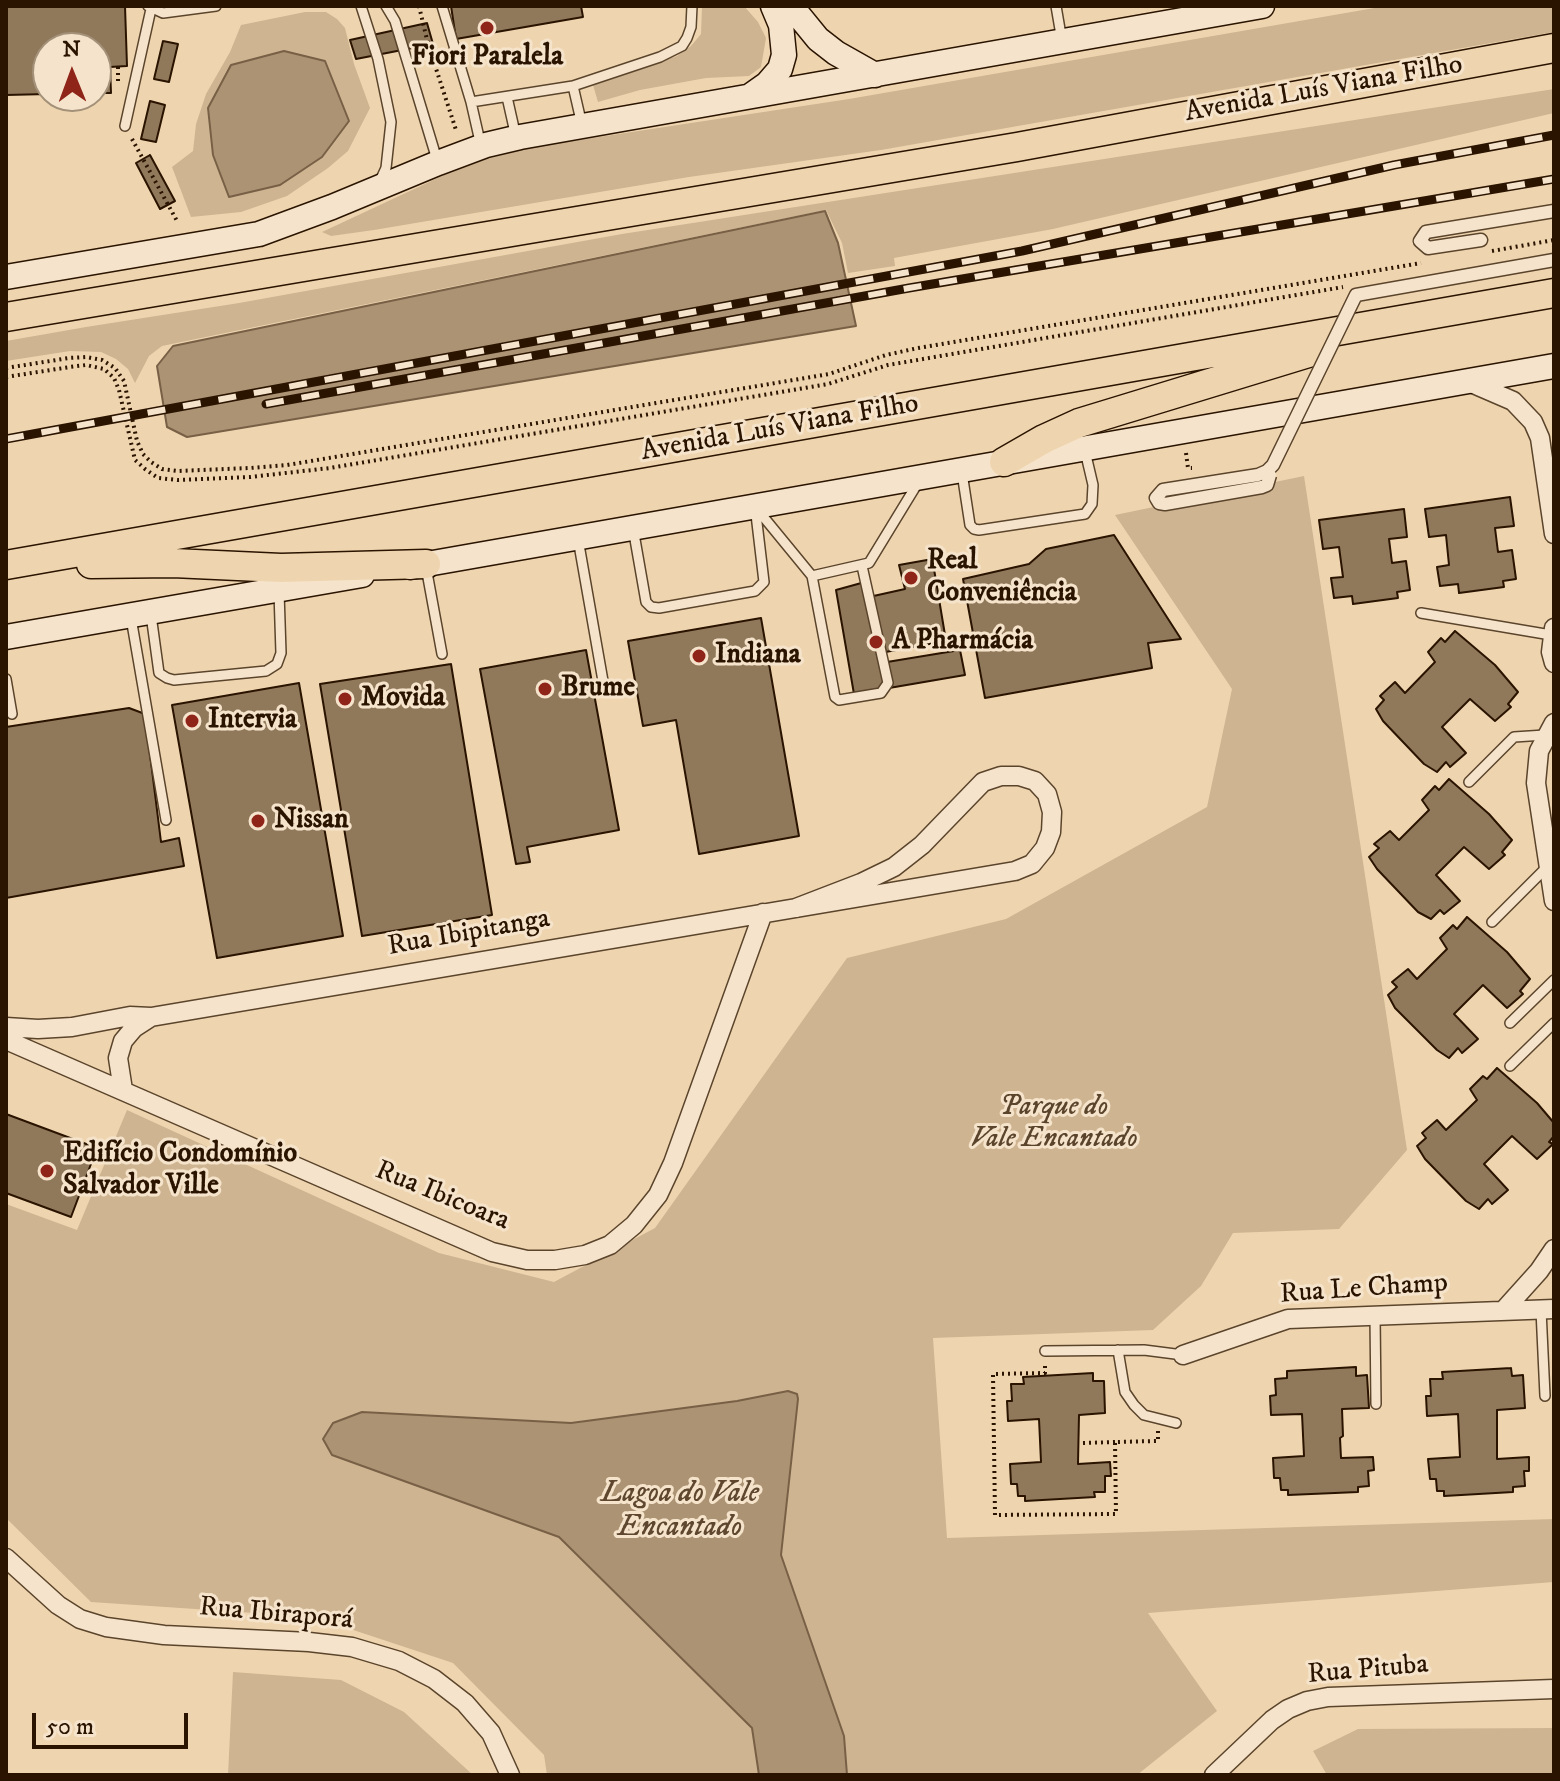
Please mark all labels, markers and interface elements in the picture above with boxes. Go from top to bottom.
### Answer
marker: Fiori Paralela [478,19,496,37]
north arrow [32,32,112,112]
text: N [62,36,81,63]
place label: Fiori Paralela [411,41,563,75]
street label: Avenida Luís Viana Filho [1183,49,1465,131]
street label: Avenida Luís Viana Filho [639,388,921,470]
place label: Real Conveniência [927,545,1077,611]
marker: Real Conveniência [902,569,920,587]
place label: A Pharmácia [892,625,1033,659]
marker: A Pharmácia [867,633,885,651]
place label: Indiana [715,639,801,673]
marker: Indiana [690,647,708,665]
place label: Brume [561,672,635,706]
marker: Brume [536,680,554,698]
place label: Movida [361,682,445,716]
marker: Movida [336,690,354,708]
place label: Intervia [208,704,297,738]
marker: Intervia [183,712,201,730]
place label: Nissan [274,804,349,838]
marker: Nissan [249,812,267,830]
street label: Rua Ibipitanga [385,903,553,965]
park label: Parque do Vale Encantado [970,1091,1138,1157]
place label: Edifício Condomínio Salvador Ville [63,1138,297,1204]
street label: Rua Ibicoara [370,1155,514,1239]
marker: Edifício Condomínio Salvador Ville [38,1162,56,1180]
street label: Rua Le Champ [1279,1267,1449,1313]
water label: Lagoa do Vale Encantado [601,1477,759,1548]
street label: Rua Ibiraporá [198,1592,354,1638]
street label: Rua Pituba [1306,1649,1430,1693]
scale bar [36,1697,192,1747]
text: 50 m [46,1712,94,1742]

